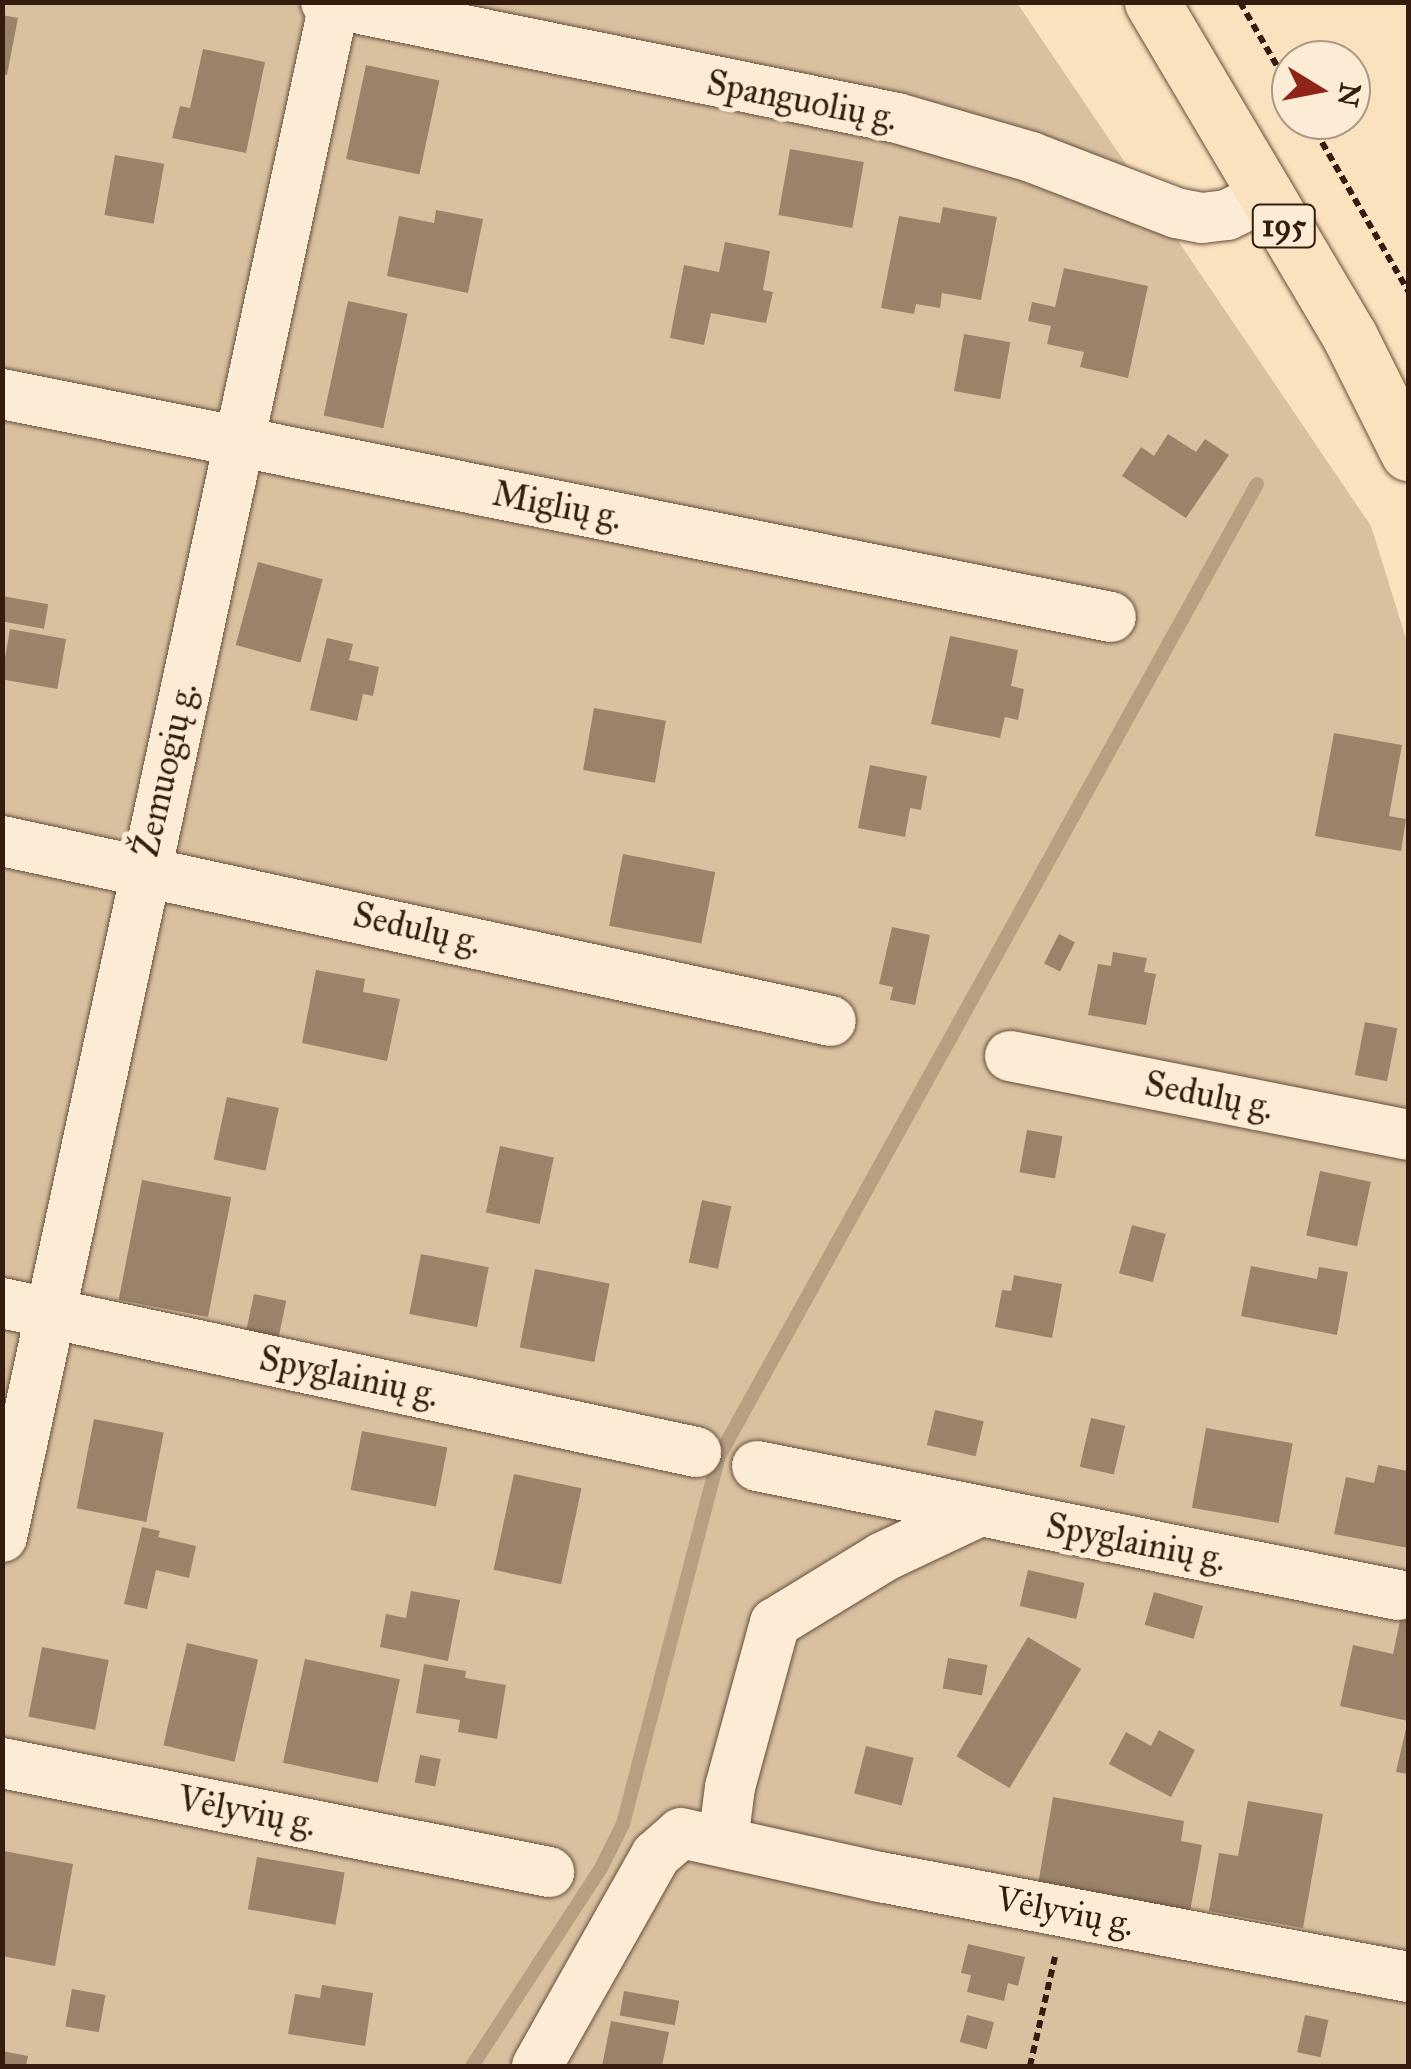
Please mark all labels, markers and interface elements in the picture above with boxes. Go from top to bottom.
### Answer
north arrow [1271,40,1371,140]
street label: Spanguolių g. [703,62,901,140]
text: N [1330,80,1368,110]
road number: 195 [1252,199,1316,253]
street label: Miglių g. [489,473,625,539]
street label: Žemuogių g. [126,679,206,861]
street label: Sedulų g. [349,894,485,964]
street label: Sedulų g. [1141,1063,1277,1129]
street label: Spyglainių g. [256,1338,442,1416]
street label: Spyglainių g. [1043,1505,1229,1581]
street label: Vėlyvių g. [175,1778,319,1846]
street label: Vėlyvių g. [993,1878,1137,1946]

